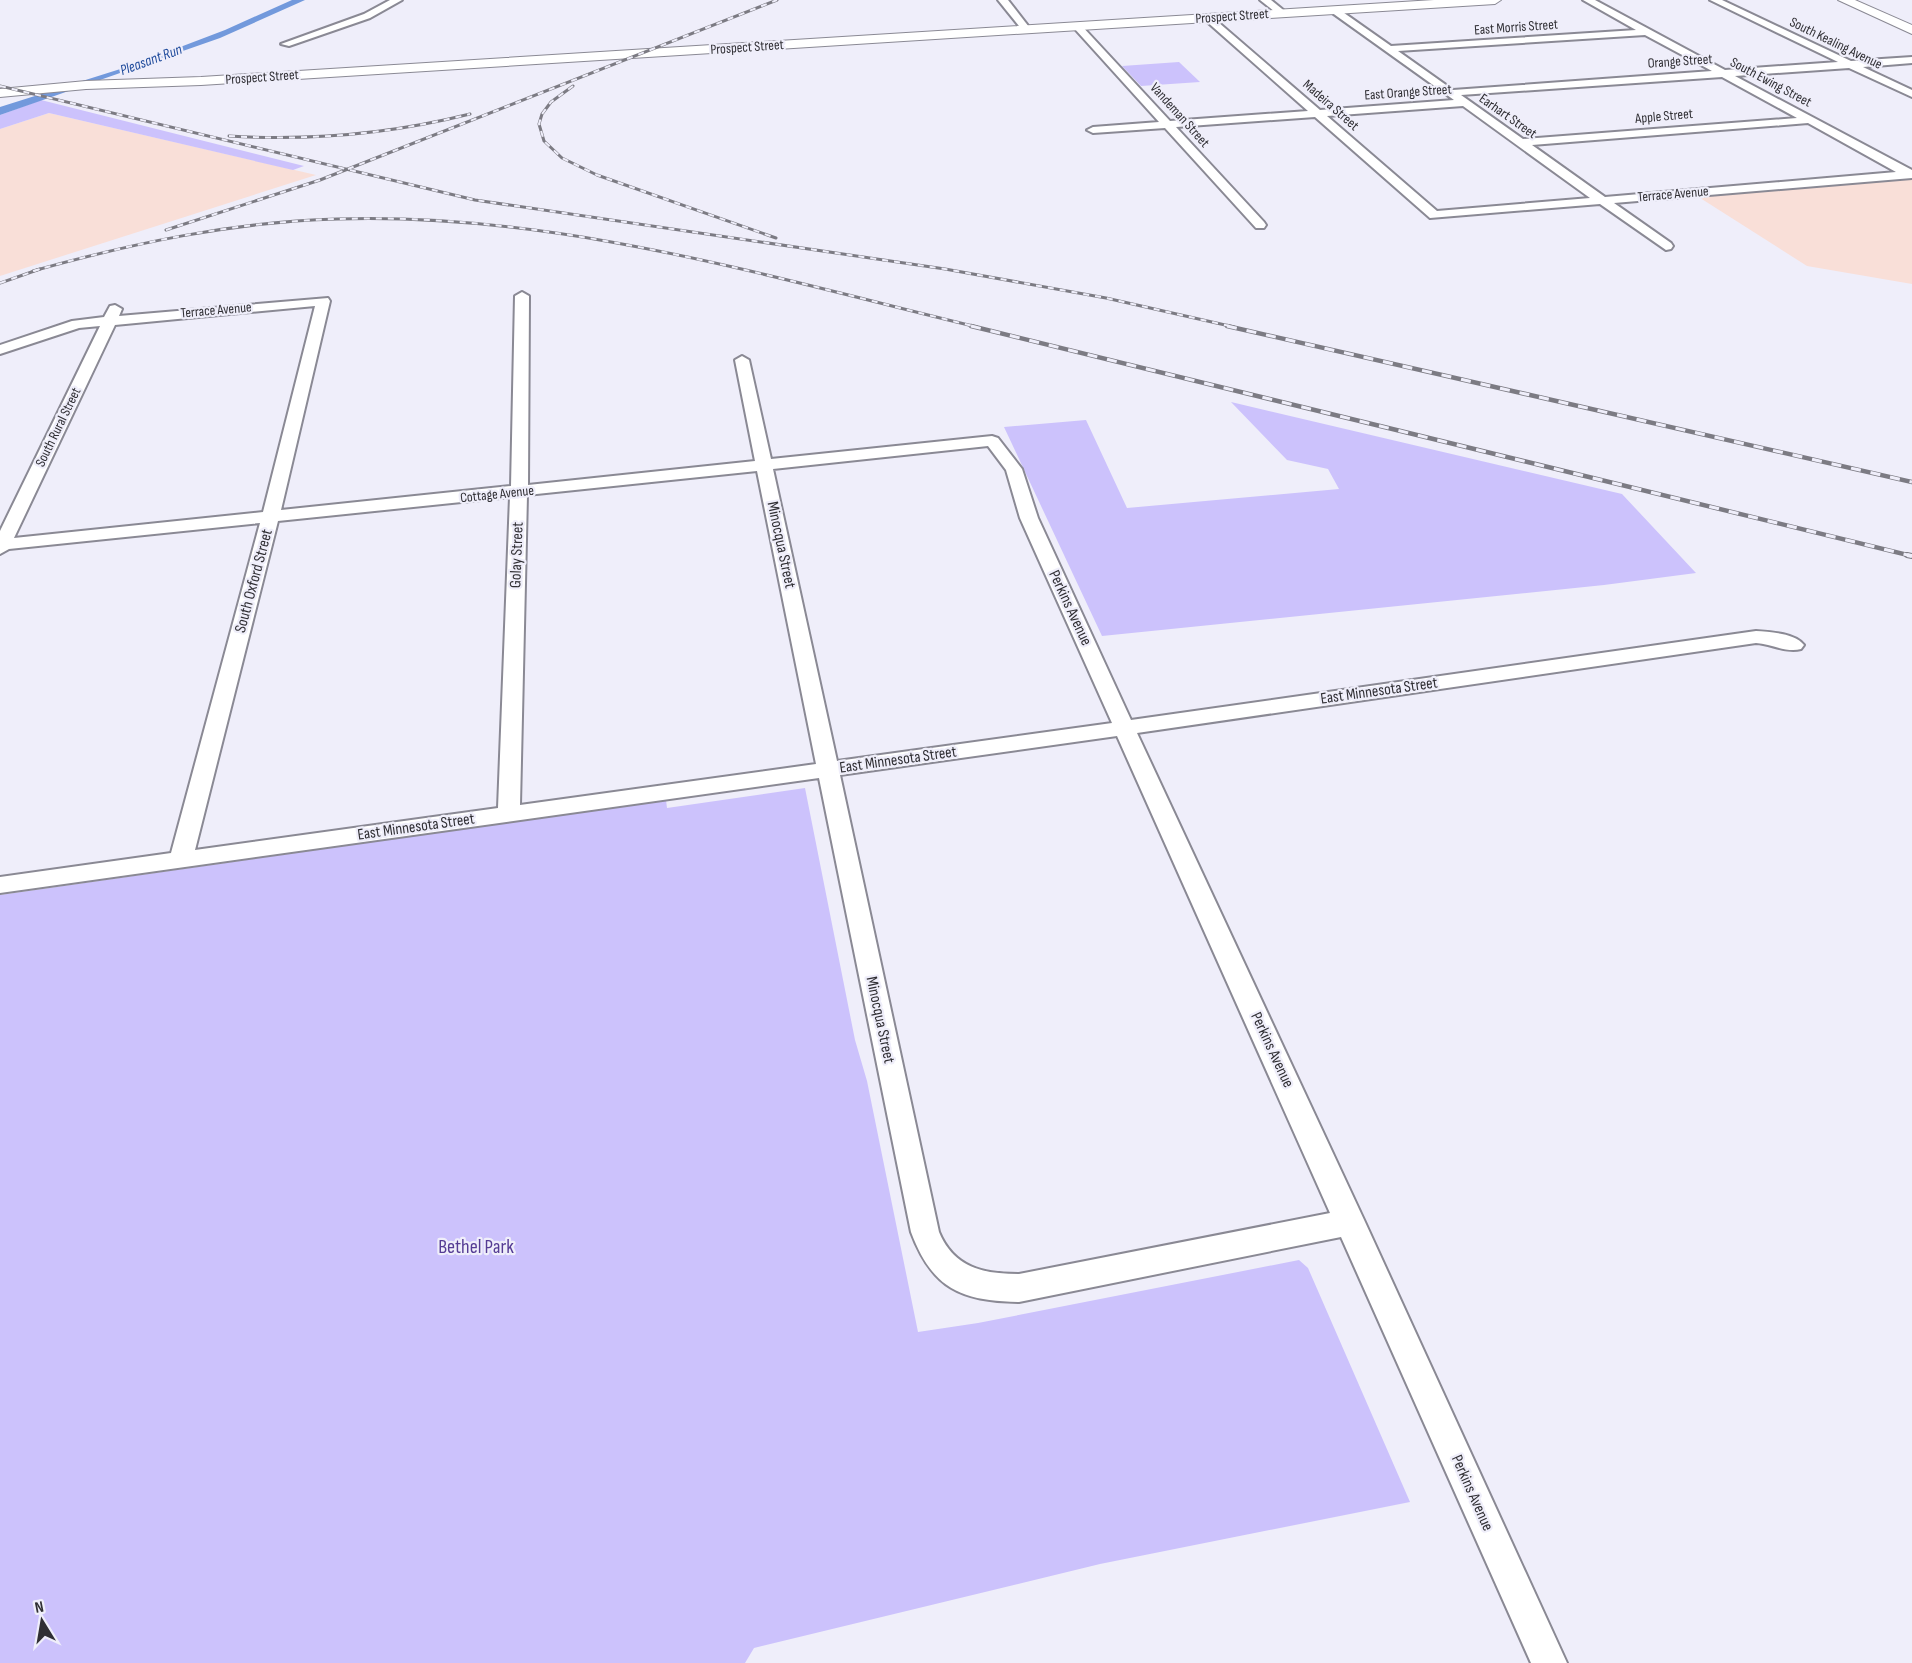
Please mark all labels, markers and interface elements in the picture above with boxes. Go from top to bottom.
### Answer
street label: Prospect Street [1195,5,1269,27]
street label: South Kealing Avenue [1787,13,1885,73]
street label: East Morris Street [1473,16,1559,38]
street label: Prospect Street [710,36,784,58]
water label: Pleasant Run [117,40,185,80]
street label: Orange Street [1647,50,1713,72]
street label: South Ewing Street [1727,53,1815,111]
street label: Prospect Street [225,66,299,88]
street label: Madeira Street [1299,76,1363,134]
street label: Vandeman Street [1147,79,1213,151]
street label: East Orange Street [1364,80,1452,104]
street label: Earhart Street [1476,90,1540,142]
street label: Apple Street [1633,105,1694,127]
street label: Terrace Avenue [1637,182,1709,206]
street label: Terrace Avenue [180,298,252,322]
street label: South Rural Street [32,385,84,469]
street label: Cottage Avenue [459,482,535,506]
street label: Minocqua Street [763,500,799,590]
street label: Golay Street [506,521,528,588]
street label: South Oxford Street [231,527,277,635]
street label: Perkins Avenue [1044,567,1096,649]
street label: East Minnesota Street [1319,673,1439,709]
street label: East Minnesota Street [838,742,958,778]
street label: East Minnesota Street [356,809,476,845]
street label: Minocqua Street [862,975,898,1065]
street label: Perkins Avenue [1246,1009,1298,1091]
park label: Bethel Park [438,1235,514,1259]
street label: Perkins Avenue [1447,1452,1497,1534]
north arrow [12,1591,72,1651]
text: N [33,1598,45,1618]

